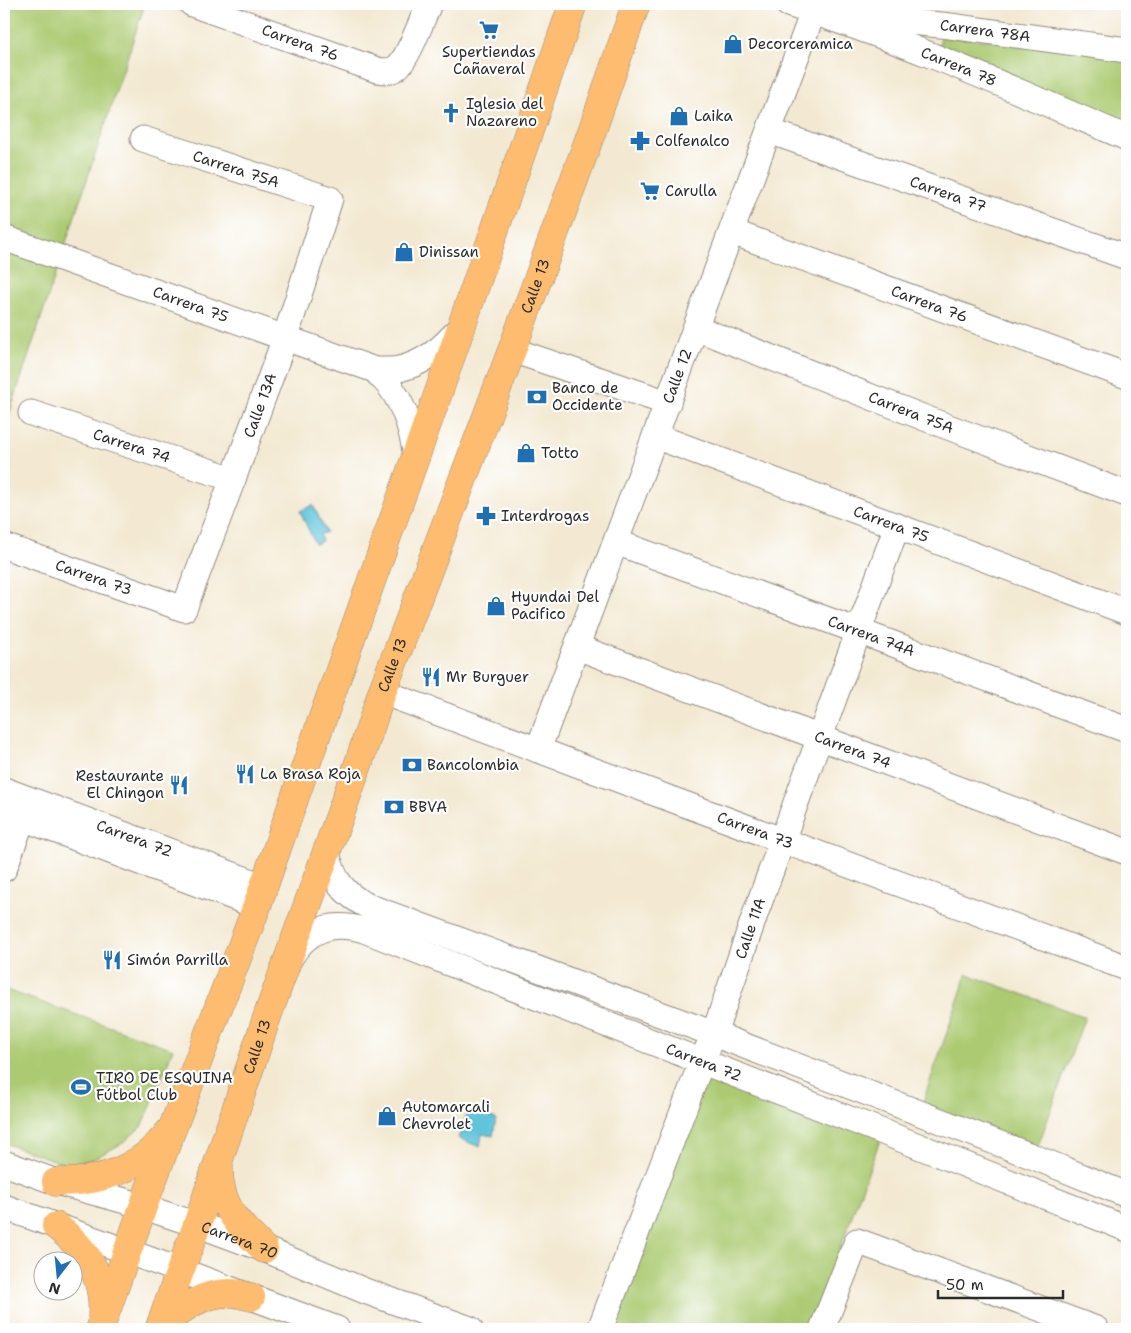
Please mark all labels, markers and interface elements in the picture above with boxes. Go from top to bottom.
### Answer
street label: Carrera 78A [939,15,1032,47]
supermarket icon: Supertiendas Cañaveral [478,19,500,41]
street label: Carrera 76 [259,20,341,66]
shop icon: Decorceramica [722,33,744,55]
place label: Decorceramica [748,34,854,54]
place label: Supertiendas Cañaveral [442,42,536,79]
street label: Carrera 78 [918,42,1000,91]
place label: Iglesia del Nazareno [466,94,544,131]
church icon: Iglesia del Nazareno [440,102,462,124]
shop icon: Laika [668,105,690,127]
place label: Laika [694,106,734,126]
pharmacy icon: Colfenalco [629,130,651,152]
place label: Colfenalco [655,131,730,151]
street label: Carrera 75A [190,146,282,192]
street label: Carrera 77 [907,171,989,217]
supermarket icon: Carulla [639,180,661,202]
place label: Carulla [665,181,717,201]
shop icon: Dinissan [393,241,415,263]
place label: Dinissan [419,242,479,262]
street label: Calle 13 [516,256,555,316]
street label: Carrera 76 [888,281,970,327]
street label: Carrera 75 [150,282,231,327]
street label: Calle 12 [658,346,697,406]
street label: Calle 13A [239,370,281,441]
place label: Banco de Occidente [552,378,623,415]
bank icon: Banco de Occidente [526,386,548,408]
street label: Carrera 75A [865,387,957,438]
street label: Carrera 74 [91,424,173,468]
shop icon: Totto [515,442,537,464]
place label: Totto [541,443,579,463]
street label: Carrera 75 [851,501,932,547]
pharmacy icon: Interdrogas [475,505,497,527]
place label: Interdrogas [501,506,589,526]
street label: Carrera 73 [53,555,135,600]
place label: Hyundai Del Pacifico [511,587,599,624]
shop icon: Hyundai Del Pacifico [485,595,507,617]
street label: Carrera 74A [825,611,918,661]
street label: Calle 13 [373,635,412,695]
restaurant icon: Mr Burguer [420,666,442,688]
place label: Mr Burguer [446,667,529,687]
street label: Carrera 74 [811,726,894,773]
bank icon: Bancolombia [401,754,423,776]
place label: Bancolombia [427,755,519,775]
restaurant icon: La Brasa Roja [234,763,256,785]
place label: La Brasa Roja [260,764,361,784]
place label: Restaurante El Chingon [76,766,164,803]
restaurant icon: Restaurante El Chingon [168,774,190,796]
bank icon: BBVA [383,796,405,818]
place label: BBVA [409,797,447,817]
street label: Carrera 73 [714,807,796,853]
street label: Carrera 72 [94,815,175,862]
street label: Calle 11A [731,895,770,962]
restaurant icon: Simón Parrilla [101,949,123,971]
place label: Simón Parrilla [127,950,229,970]
street label: Calle 13 [239,1016,276,1077]
street label: Carrera 72 [663,1038,744,1086]
place label: TIRO DE ESQUINA Fútbol Club [96,1068,233,1105]
sports icon: TIRO DE ESQUINA Fútbol Club [70,1076,92,1098]
place label: Automarcali Chevrolet [402,1097,490,1134]
shop icon: Automarcali Chevrolet [376,1105,398,1127]
street label: Carrera 70 [199,1217,281,1264]
north arrow [32,1250,82,1300]
scale bar [938,1268,1064,1300]
text: 50 m [946,1275,984,1295]
text: N [47,1278,62,1299]

